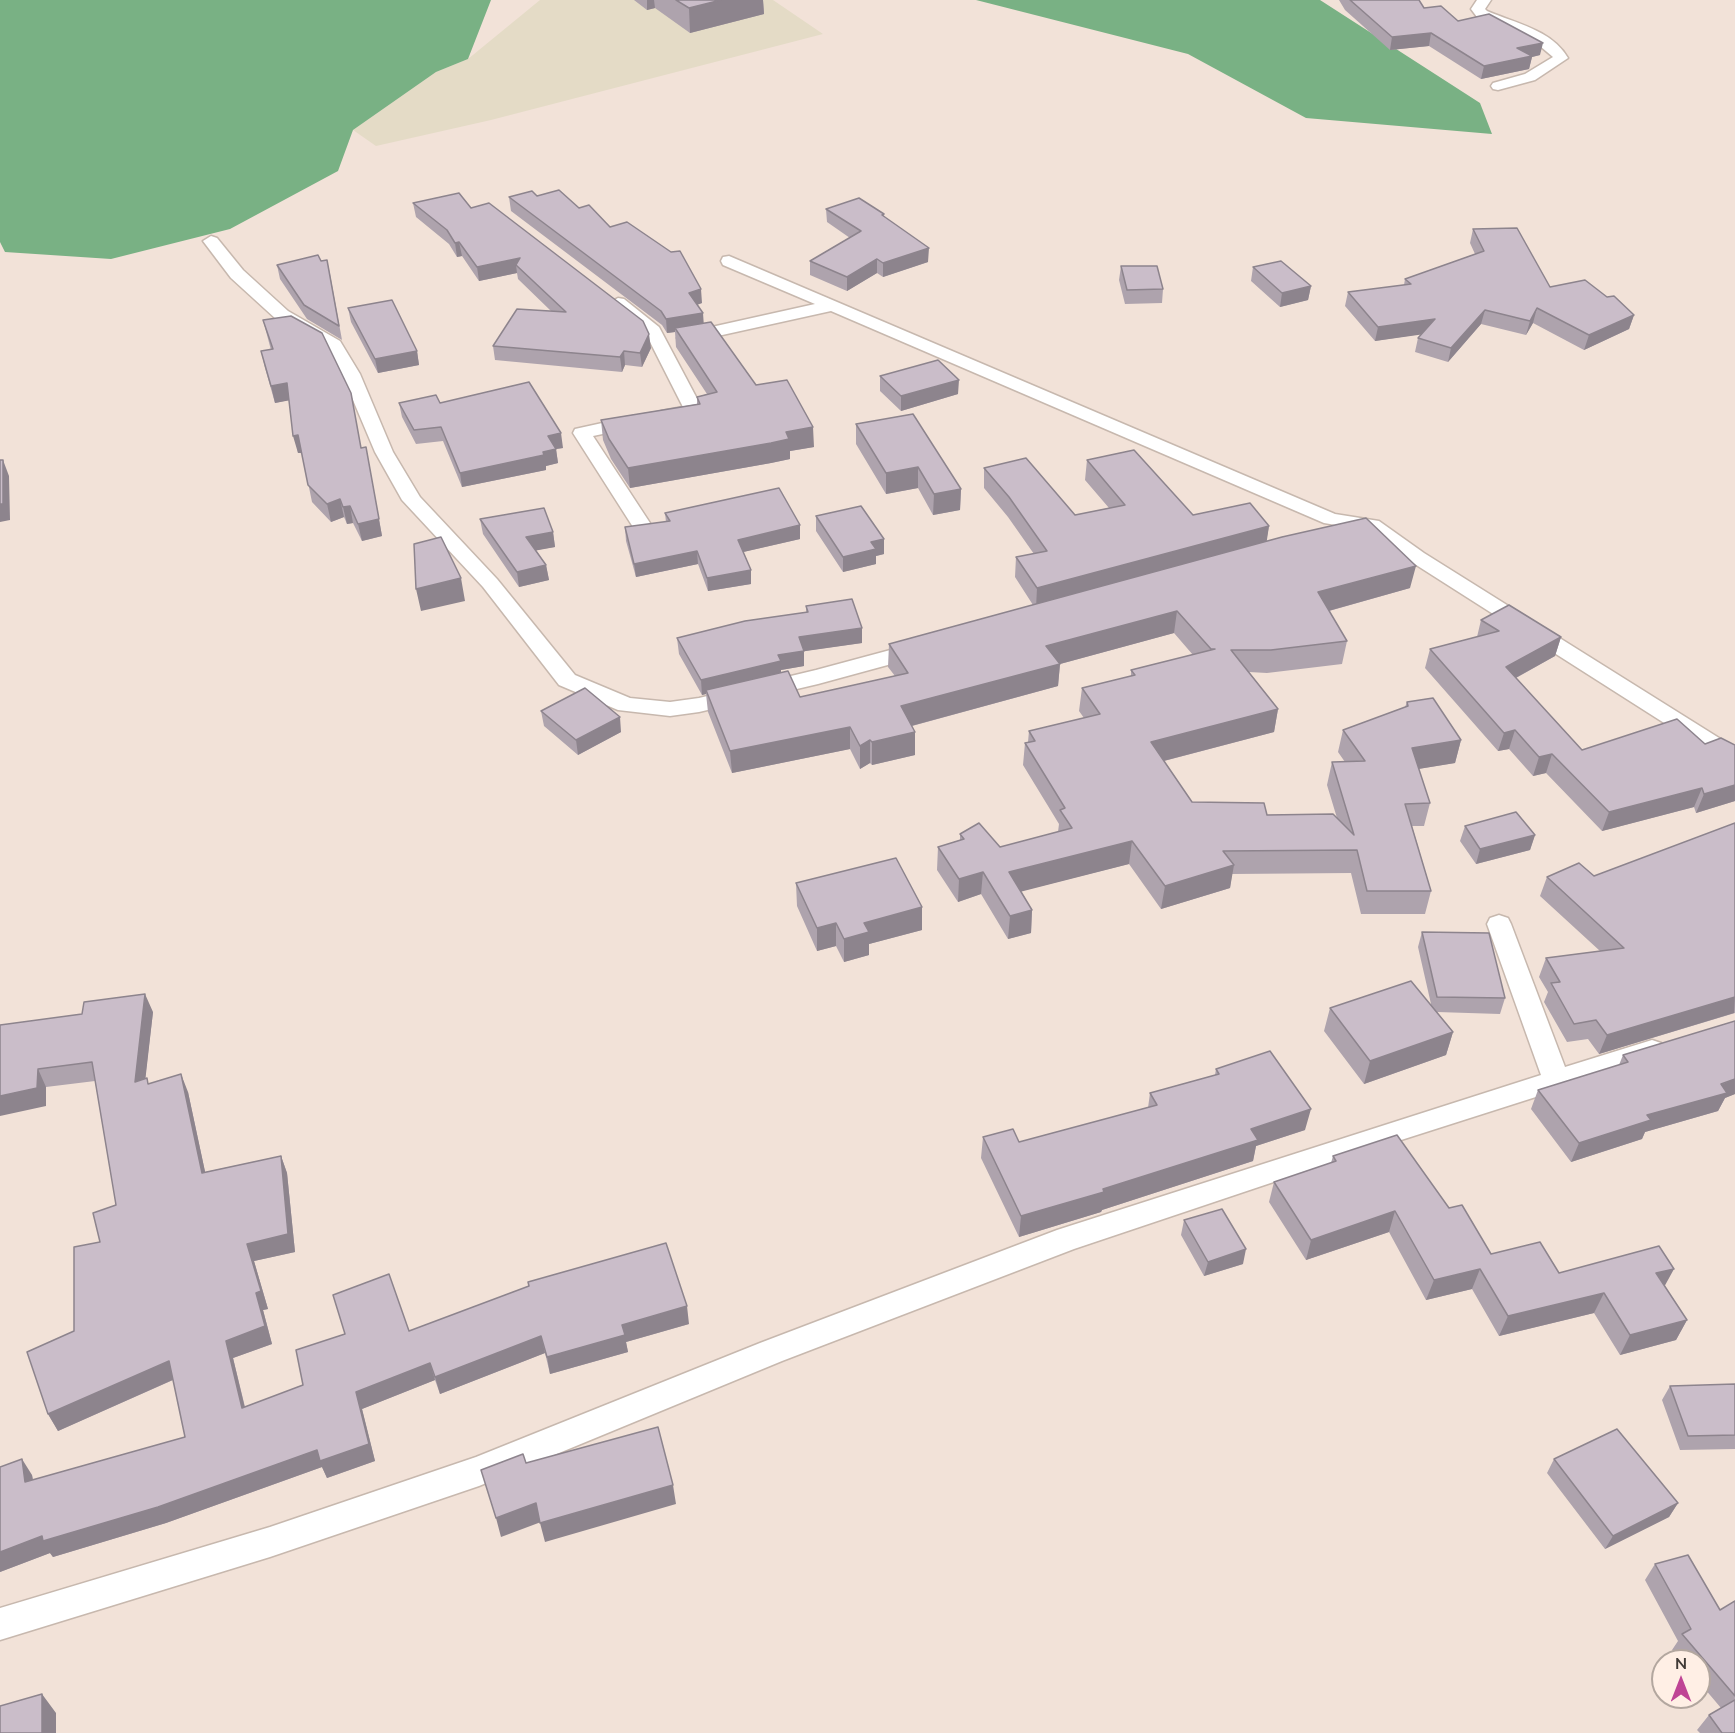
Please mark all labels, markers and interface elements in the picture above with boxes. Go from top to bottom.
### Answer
north arrow [1651,1649,1711,1709]
text: N [1675,1653,1687,1673]

